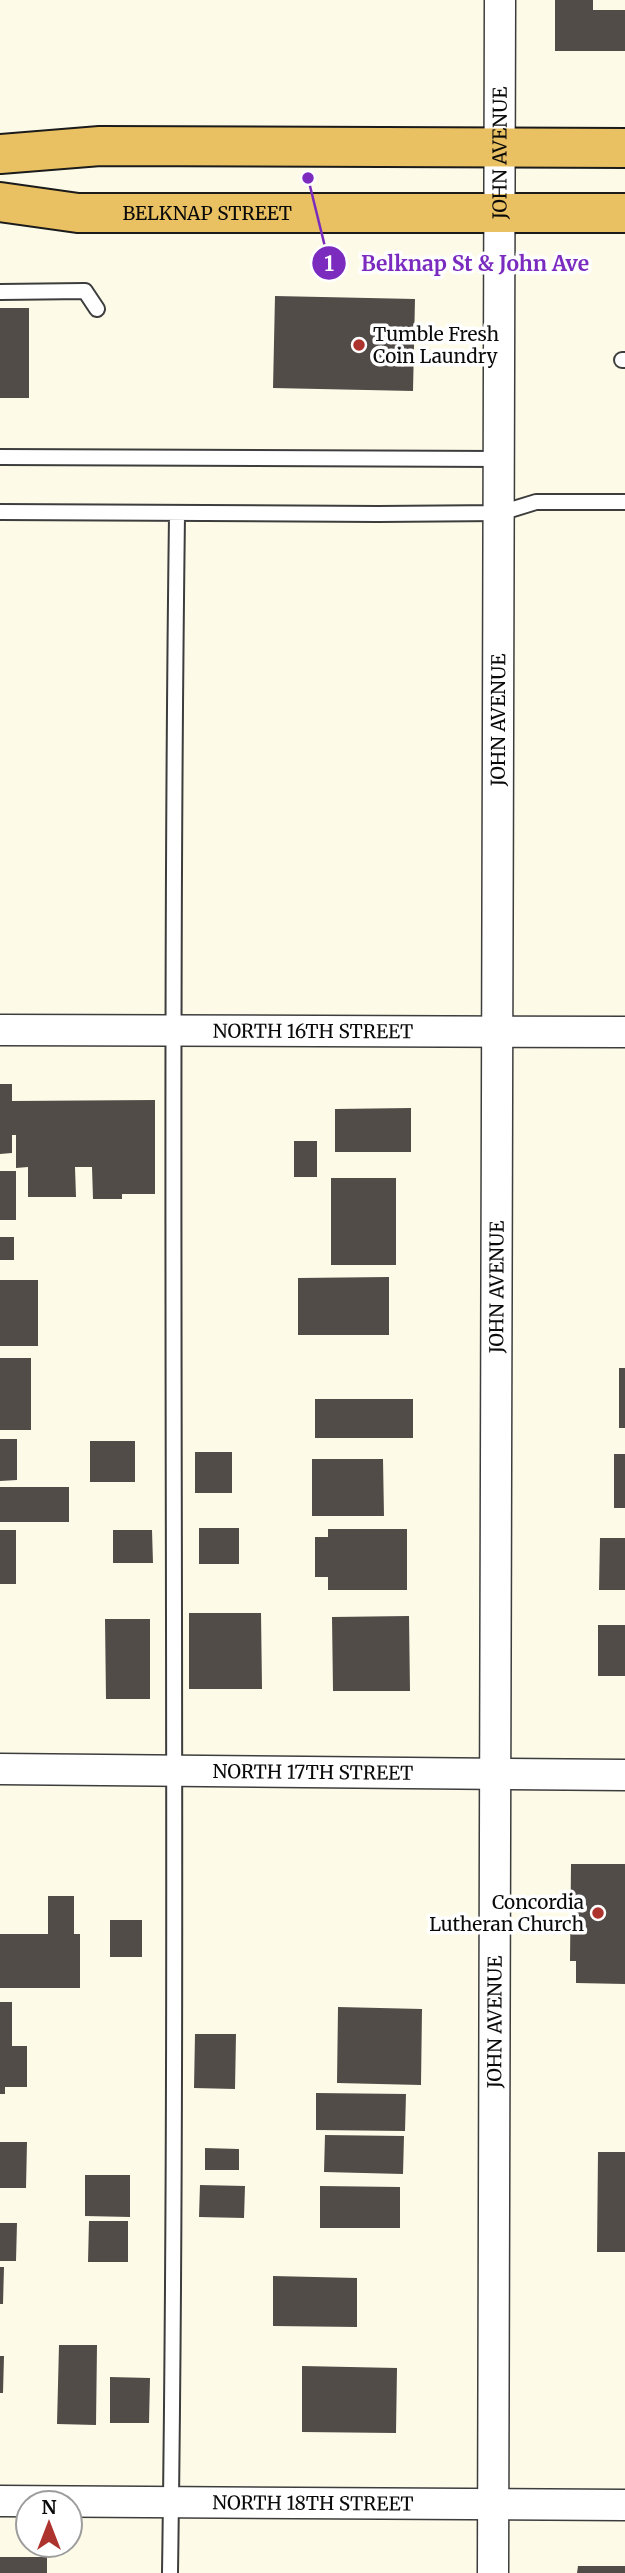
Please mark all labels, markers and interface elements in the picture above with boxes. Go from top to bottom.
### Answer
street label: JOHN AVENUE [487,87,512,220]
street label: BELKNAP STREET [122,201,292,225]
callout: Belknap St & John Ave [312,242,603,284]
text: 1 [324,250,334,277]
text: Belknap St & John Ave [361,250,589,277]
place label: Tumble Fresh Coin Laundry [373,322,499,368]
marker: Tumble Fresh Coin Laundry [351,337,367,353]
street label: JOHN AVENUE [486,654,510,787]
street label: NORTH 16TH STREET [213,1019,413,1043]
street label: JOHN AVENUE [484,1221,509,1354]
street label: NORTH 17TH STREET [213,1759,413,1785]
place label: Concordia Lutheran Church [429,1890,584,1936]
marker: Concordia Lutheran Church [590,1905,606,1921]
street label: JOHN AVENUE [482,1956,507,2089]
north arrow [14,2489,84,2559]
street label: NORTH 18TH STREET [212,2490,414,2516]
text: N [41,2495,57,2519]

